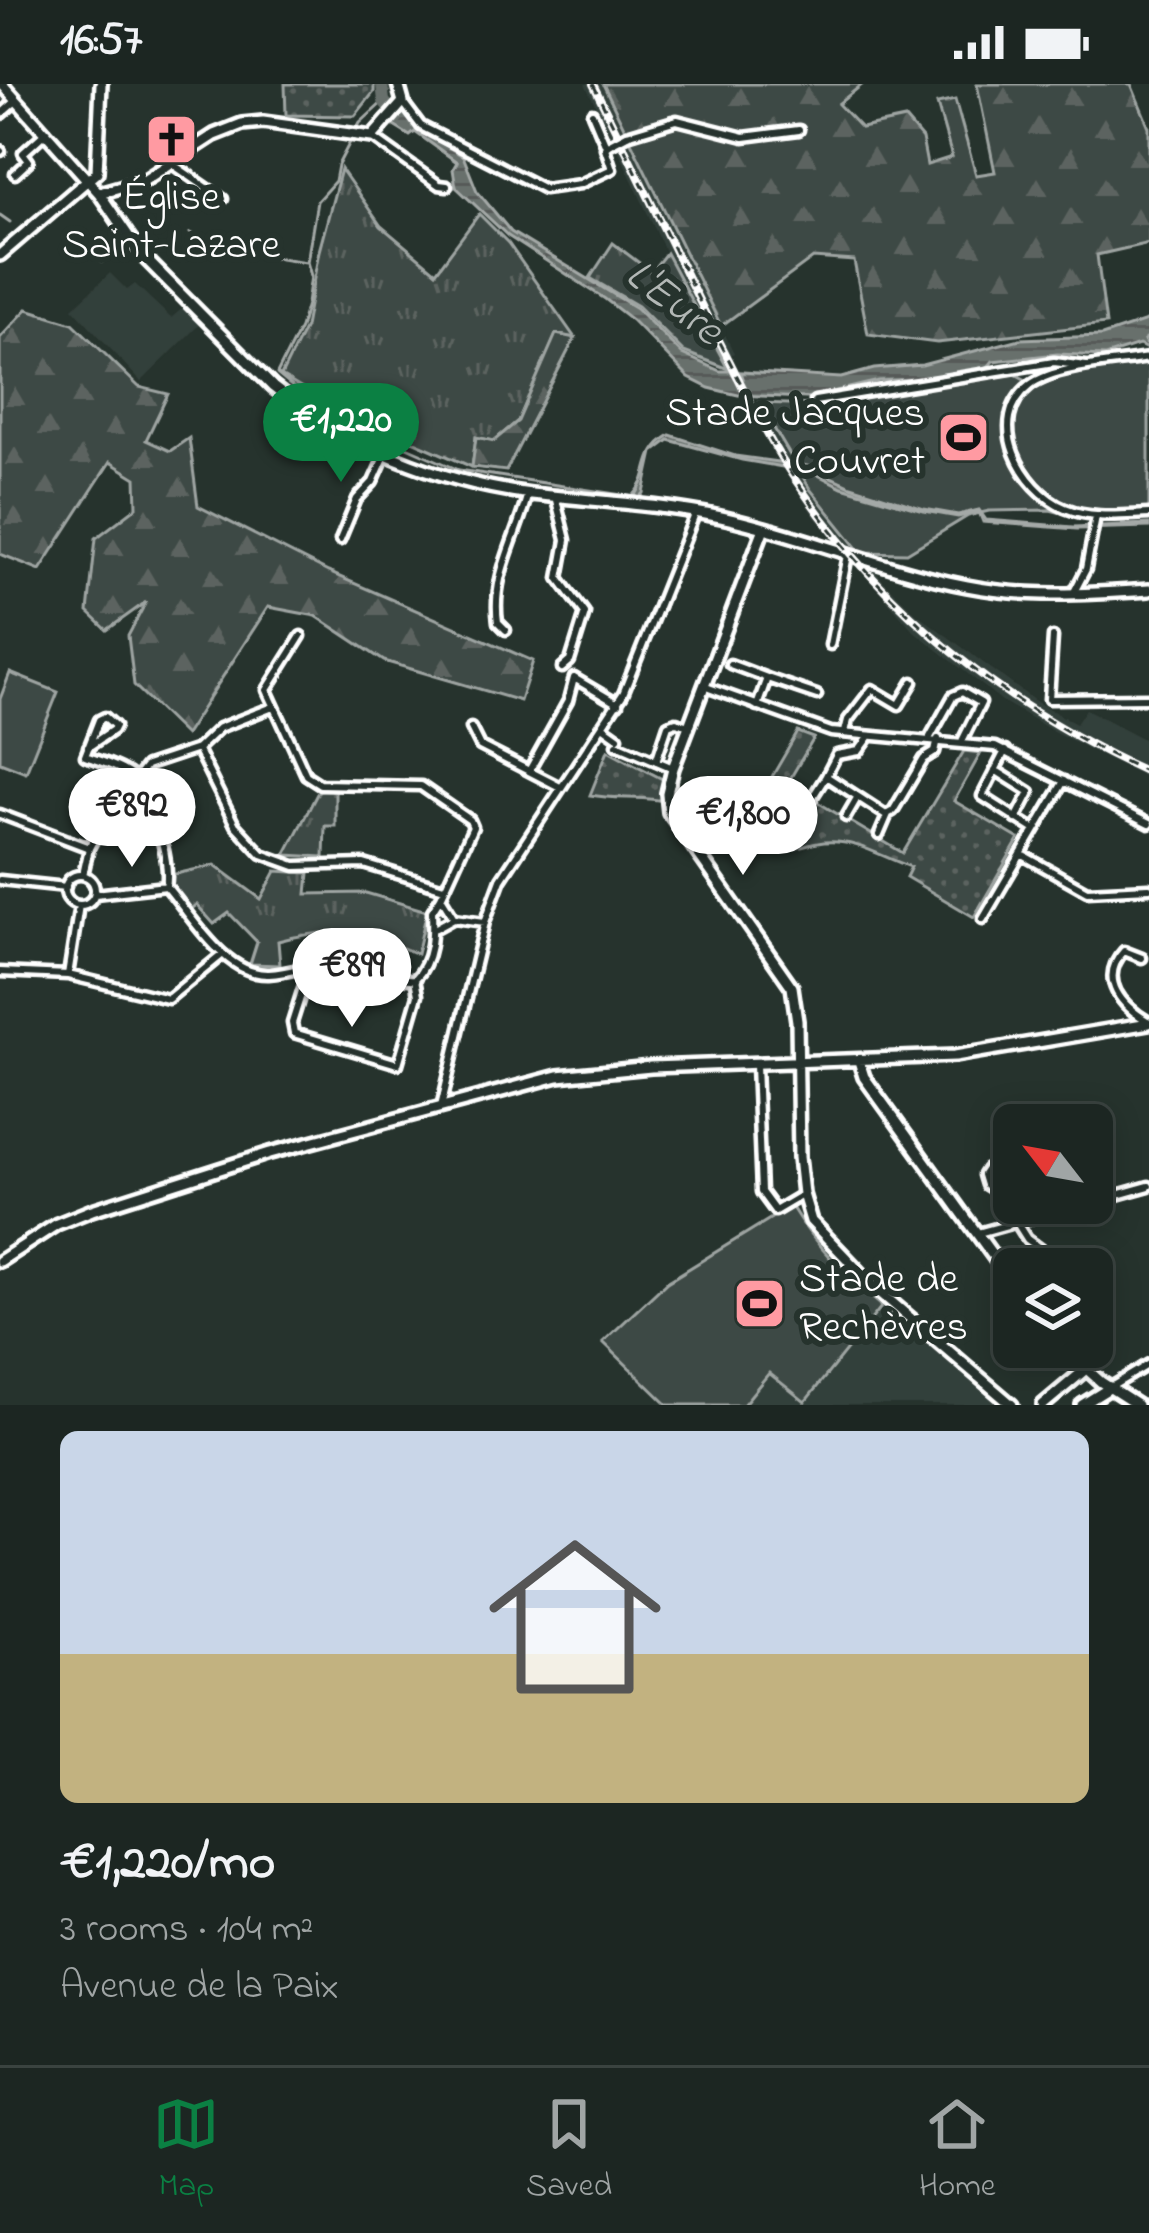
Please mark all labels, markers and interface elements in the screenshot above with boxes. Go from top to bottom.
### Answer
text: 16:57 [60,9,142,75]
church icon: Église Saint-Lazare [143,111,199,167]
place label: Église Saint-Lazare [62,168,280,277]
water label: L'Eure [610,245,737,364]
pin: €1,220 [243,383,439,485]
place label: Stade Jacques Couvret [665,384,925,493]
text: €1,220 [290,393,392,450]
sports icon: Stade Jacques Couvret [936,410,992,466]
pin: €892 [61,768,203,870]
pin: €1,800 [645,776,841,878]
text: €892 [96,778,168,835]
text: €1,800 [696,786,790,843]
pin: €899 [281,928,423,1030]
text: €899 [319,938,385,995]
north arrow [993,1104,1113,1224]
map controls [993,1104,1113,1368]
button: layers [993,1248,1113,1368]
place label: Stade de Rechèvres [799,1250,968,1359]
sports icon: Stade de Rechèvres [732,1276,788,1332]
icon: home [467,1509,683,1725]
text: €1,220/mo [60,1827,275,1902]
text: 3 rooms · 104 m² [60,1902,313,1959]
text: Avenue de la Paix [60,1959,339,2016]
tab: Map [153,2091,219,2211]
tab: Saved [526,2091,612,2211]
tab: Home [919,2091,996,2211]

